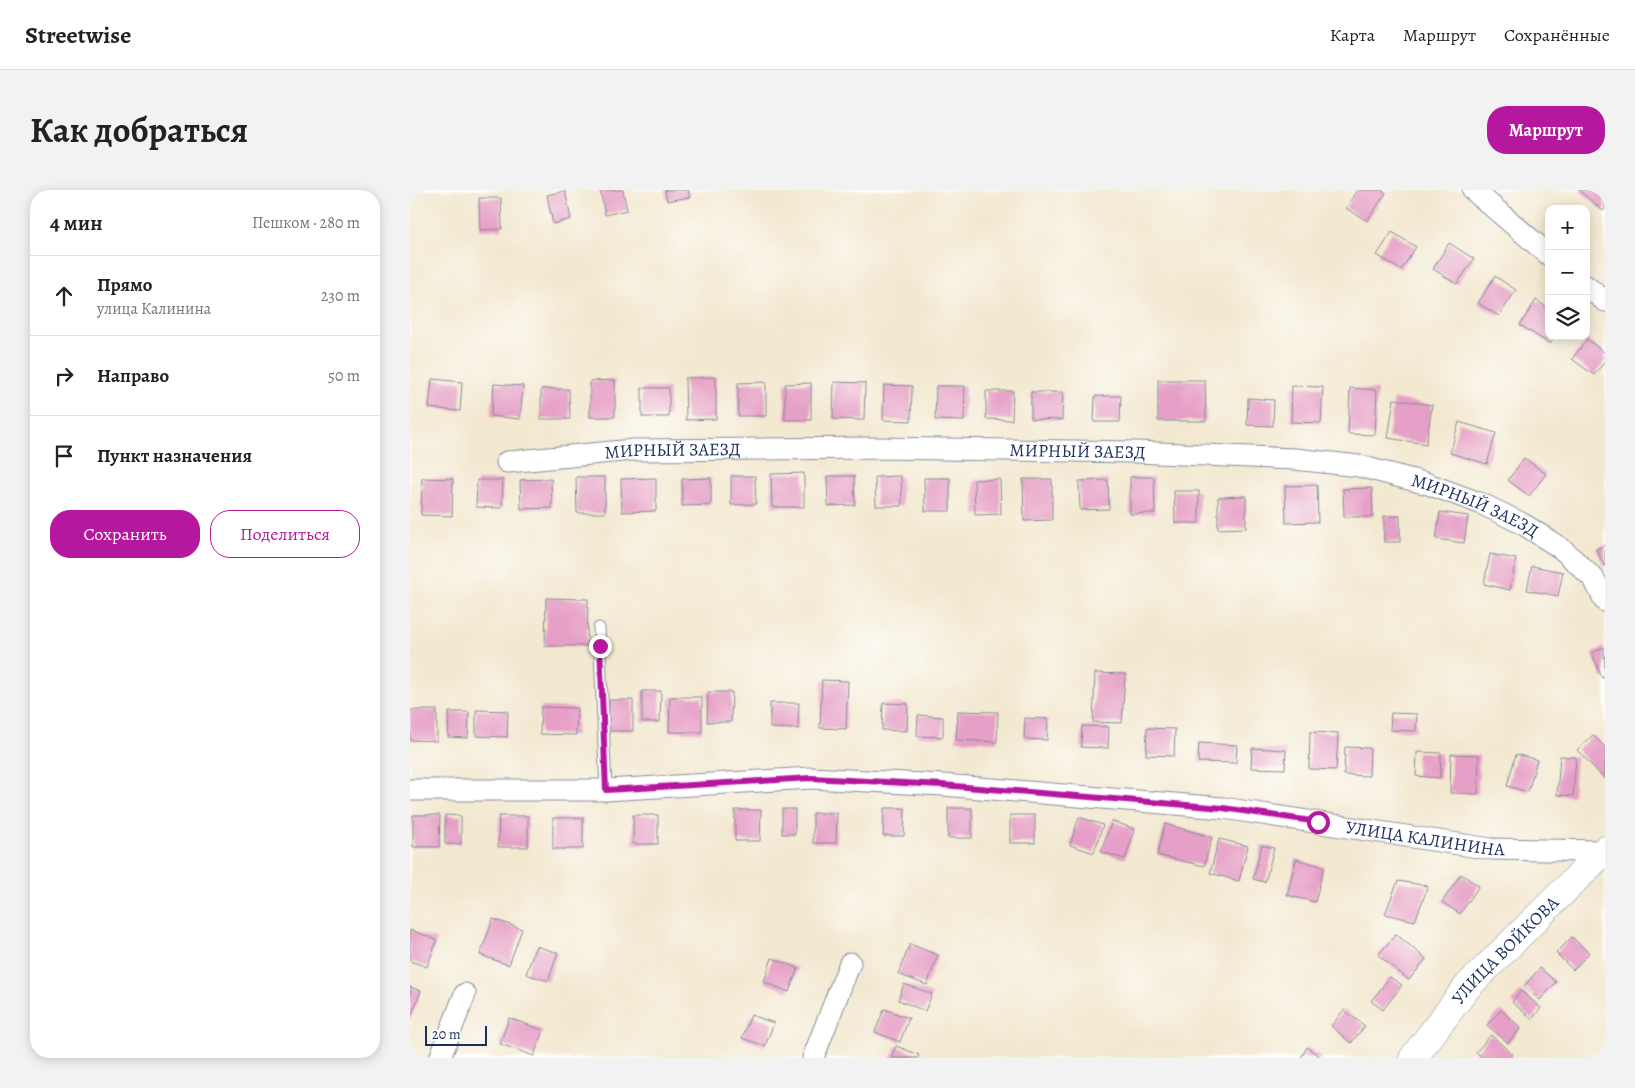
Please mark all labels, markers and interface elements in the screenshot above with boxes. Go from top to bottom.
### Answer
text: Streetwise [25,19,131,51]
text: Карта [1330,23,1375,47]
text: Маршрут [1403,23,1476,47]
text: Сохранённые [1504,23,1610,47]
text: Как добраться [30,106,248,154]
button: Маршрут [1487,106,1605,154]
map controls [1545,205,1590,340]
button: + [1545,205,1590,250]
text: 4 мин [50,209,103,237]
text: Пешком · 280 m [252,212,360,234]
button: − [1545,250,1590,295]
text: Прямо [97,272,152,298]
icon: ahead [50,282,78,310]
text: 230 m [321,285,360,307]
button: layers [1545,295,1590,340]
text: улица Калинина [97,298,211,320]
icon: right [50,362,78,390]
text: Направо [97,363,169,389]
text: 50 m [328,365,360,387]
street label: МИРНЫЙ ЗАЕЗД [603,437,741,465]
street label: МИРНЫЙ ЗАЕЗД [1009,438,1146,464]
icon: arrive [50,442,78,470]
text: Пункт назначения [97,443,252,469]
street label: МИРНЫЙ ЗАЕЗД [1409,468,1543,543]
button: Сохранить [50,510,200,558]
button: Поделиться [210,510,360,558]
route end [589,635,612,658]
route start [1307,811,1330,834]
street label: УЛИЦА КАЛИНИНА [1344,815,1505,861]
street label: УЛИЦА ВОЙКОВА [1446,890,1564,1009]
scale bar [425,1023,488,1046]
text: 20 m [432,1025,461,1044]

